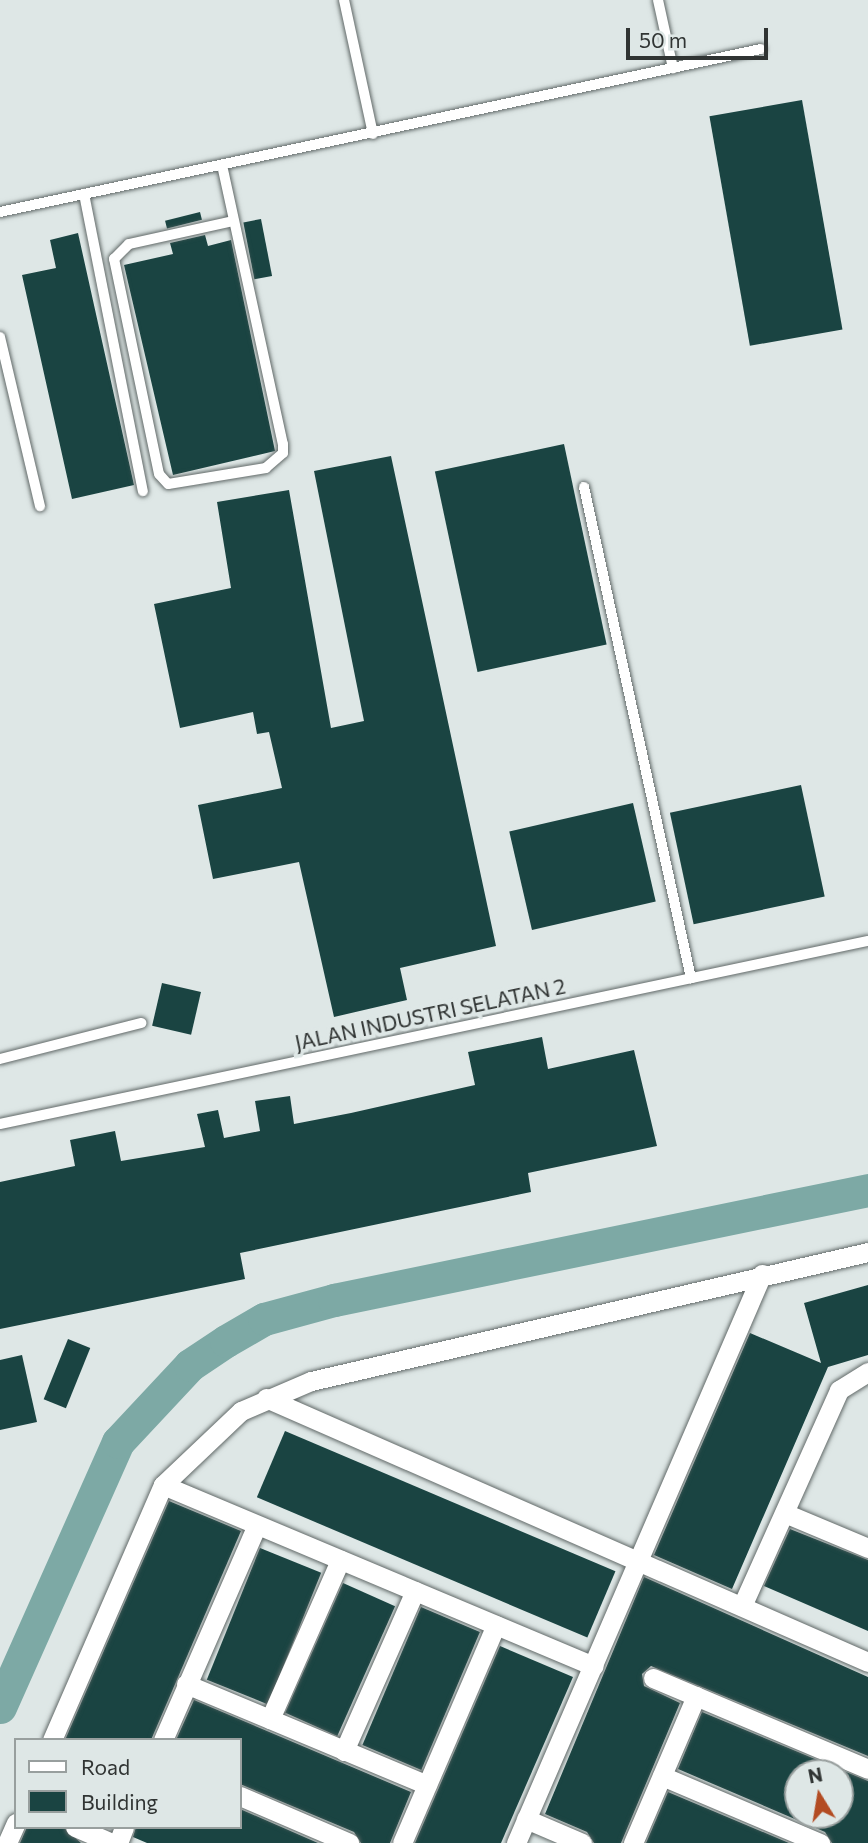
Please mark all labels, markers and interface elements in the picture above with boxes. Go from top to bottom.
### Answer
scale bar [630,14,772,58]
text: 50 m [639,27,687,52]
street label: JALAN INDUSTRI SELATAN 2 [292,973,568,1055]
legend [14,1738,242,1829]
text: Road [81,1754,130,1779]
north arrow [784,1759,854,1829]
text: N [806,1762,824,1788]
text: Building [81,1789,158,1814]

